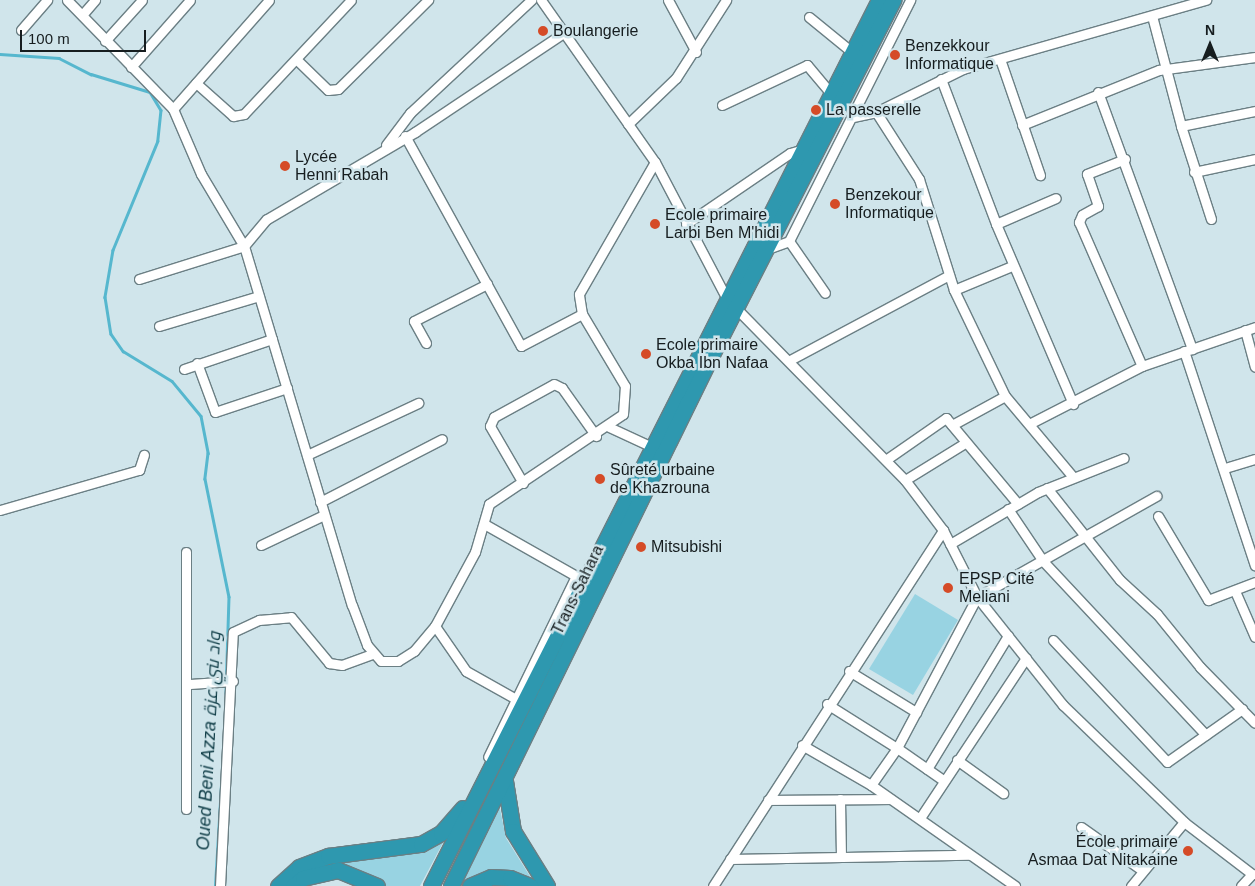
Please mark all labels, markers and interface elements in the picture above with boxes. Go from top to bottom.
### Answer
scale bar [22,20,149,52]
north arrow [1185,20,1235,70]
place label: Boulangerie [553,21,638,41]
text: N [1205,22,1215,38]
marker: Boulangerie [537,25,549,37]
text: 100 m [28,30,70,47]
place label: Benzekkour Informatique [905,36,994,74]
marker: Benzekkour Informatique [889,49,901,61]
place label: La passerelle [826,100,921,120]
marker: La passerelle [810,104,822,116]
place label: Lycée Henni Rabah [295,147,388,185]
marker: Lycée Henni Rabah [279,160,291,172]
place label: Benzekour Informatique [845,185,934,223]
marker: Benzekour Informatique [829,198,841,210]
place label: Ecole primaire Larbi Ben M'hidi [665,205,779,243]
marker: Ecole primaire Larbi Ben M'hidi [649,218,661,230]
place label: Ecole primaire Okba Ibn Nafaa [656,335,768,373]
marker: Ecole primaire Okba Ibn Nafaa [640,348,652,360]
place label: Sûreté urbaine de Khazrouna [610,460,715,498]
marker: Sûreté urbaine de Khazrouna [594,473,606,485]
place label: Mitsubishi [651,537,722,557]
marker: Mitsubishi [635,541,647,553]
street label: Trans-Sahara [548,542,608,638]
place label: EPSP Cité Meliani [959,569,1035,607]
marker: EPSP Cité Meliani [941,581,955,595]
water label: Oued Beni Azza واد بني عزة [192,631,226,851]
place label: École primaire Asmaa Dat Nitakaine [1028,832,1178,870]
marker: École primaire Asmaa Dat Nitakaine [1182,845,1194,857]

